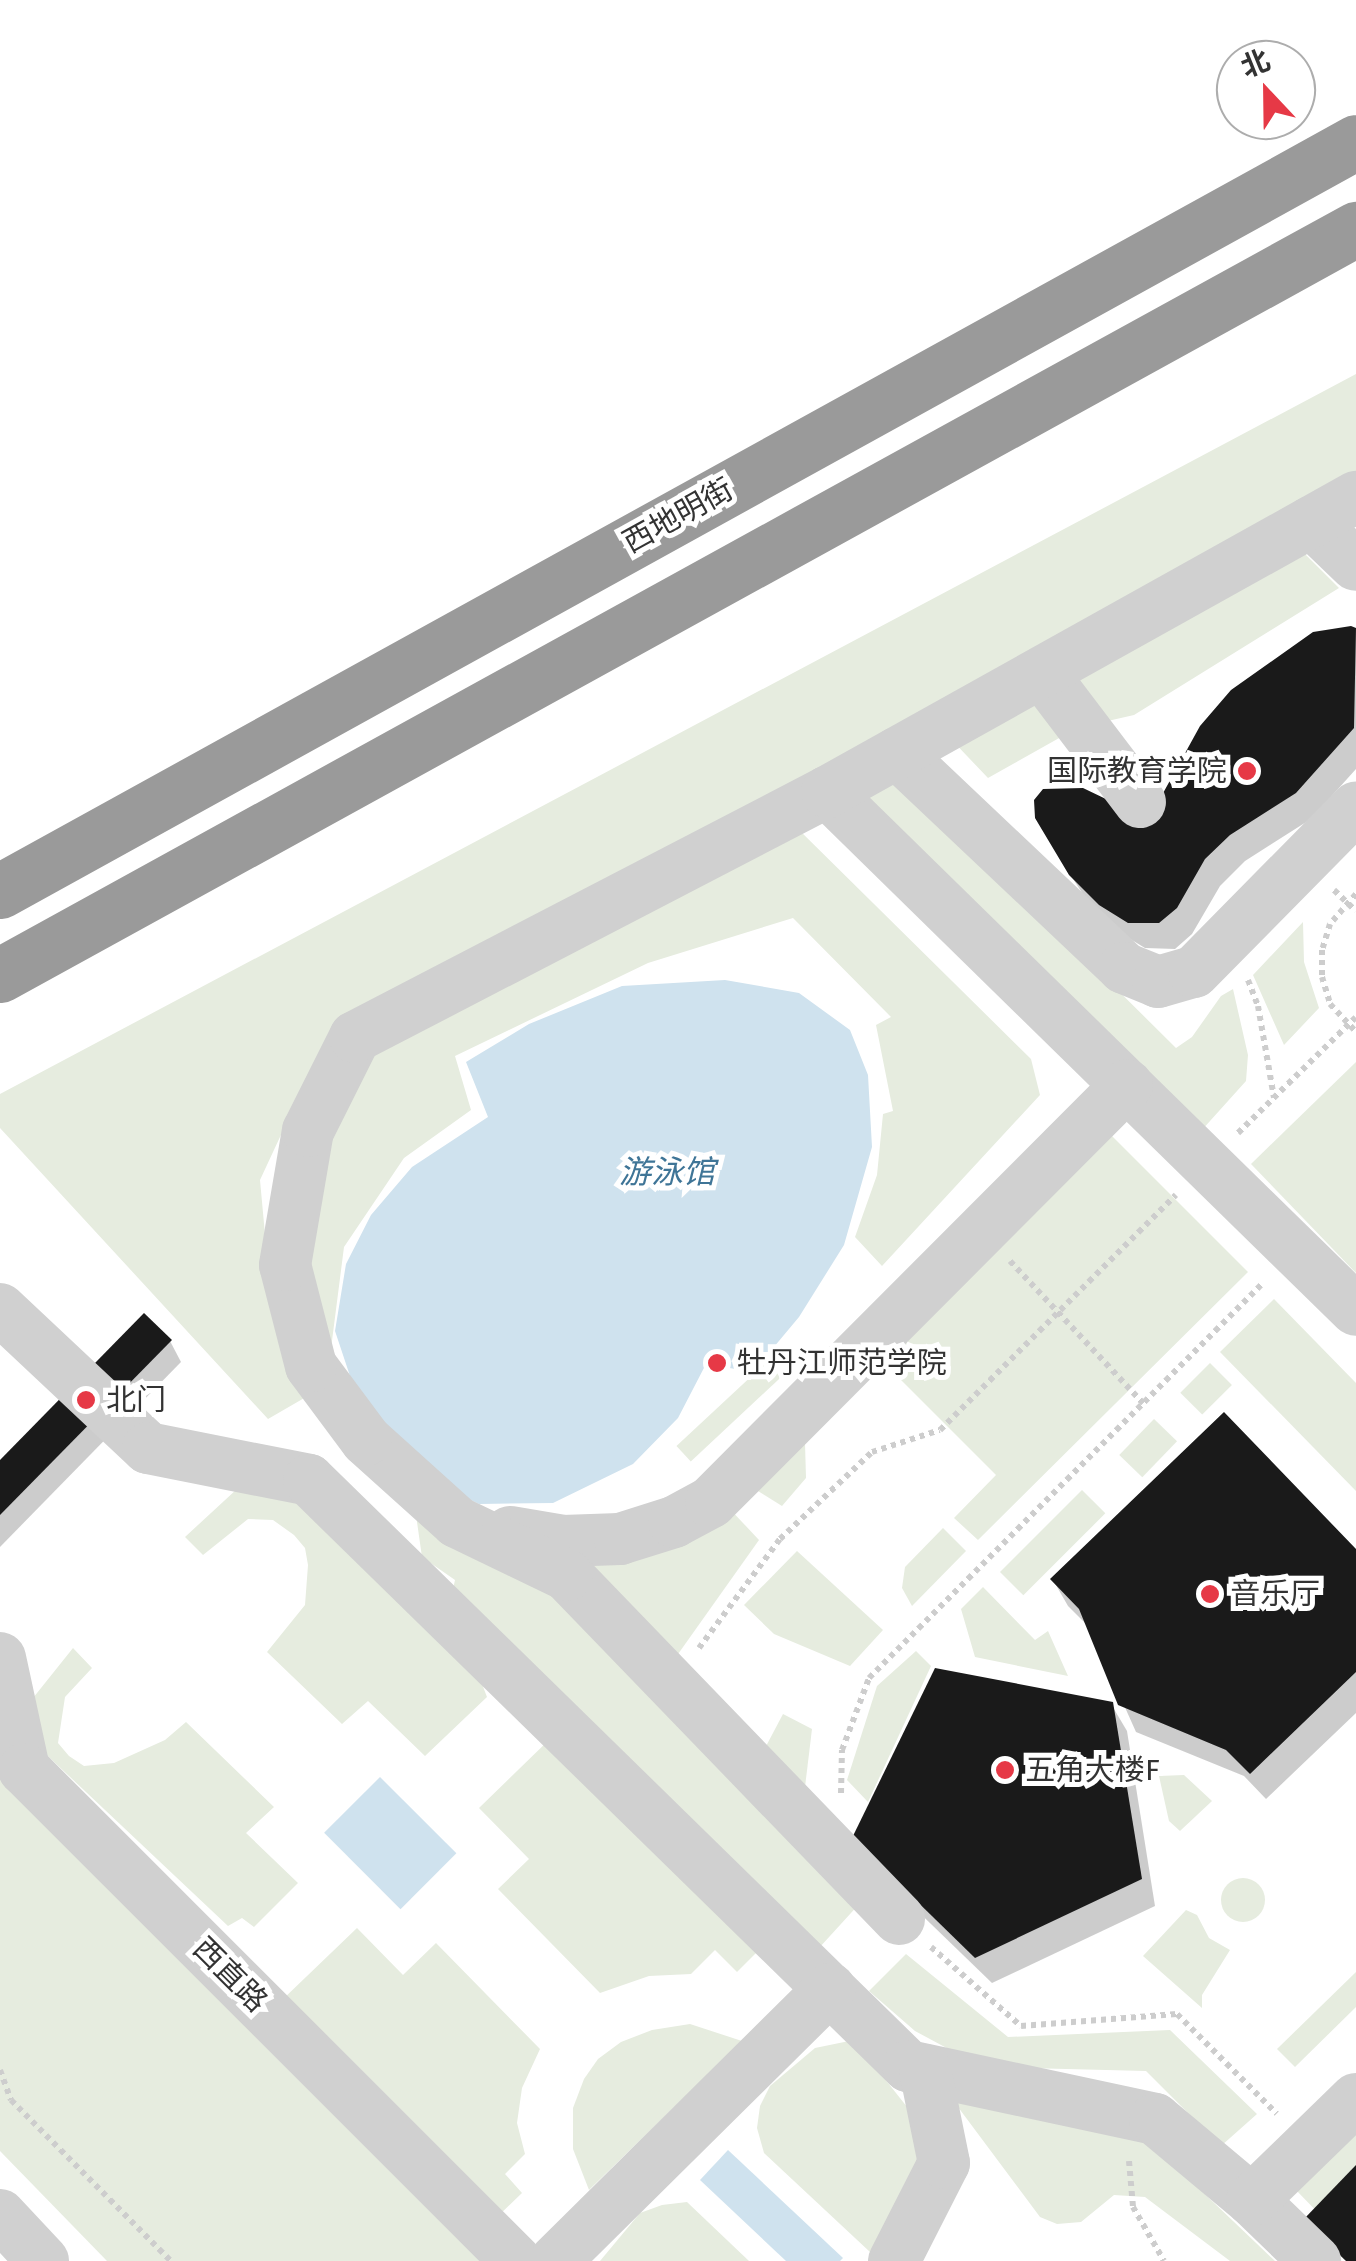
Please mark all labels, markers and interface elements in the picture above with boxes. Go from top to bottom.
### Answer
north arrow [1216,40,1316,140]
text: 北 [1236,43,1274,84]
street label: 西地明街 [617,471,739,561]
place label: 国际教育学院 [1047,753,1227,789]
marker: 国际教育学院 [1236,760,1258,782]
water label: 游泳馆 [619,1153,715,1191]
place label: 牡丹江师范学院 [737,1345,947,1381]
marker: 牡丹江师范学院 [706,1352,728,1374]
place label: 北门 [106,1382,166,1418]
marker: 北门 [75,1389,97,1411]
place label: 音乐厅 [1230,1576,1320,1612]
marker: 音乐厅 [1199,1583,1221,1605]
place label: 五角大楼F [1025,1752,1160,1788]
marker: 五角大楼F [994,1759,1016,1781]
street label: 西直路 [185,1930,275,2020]

